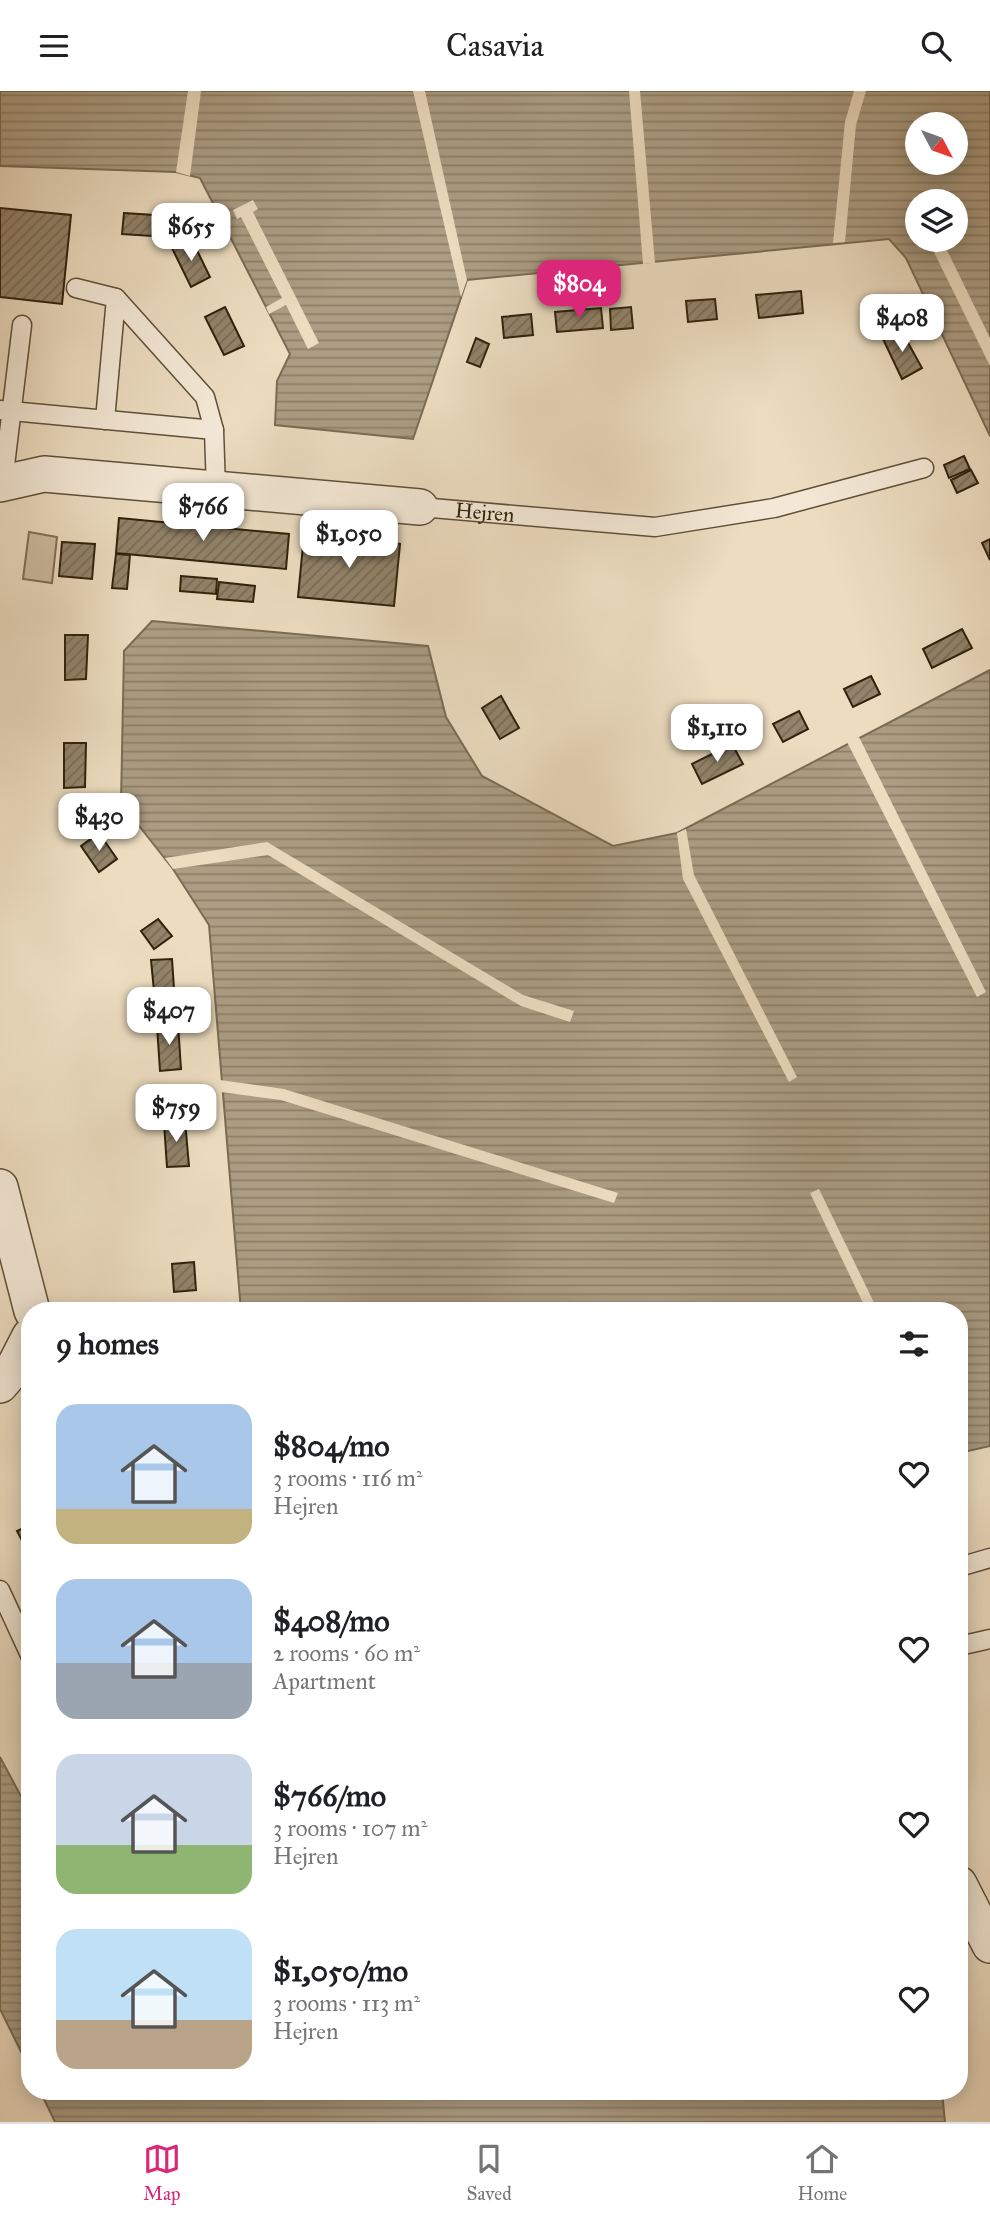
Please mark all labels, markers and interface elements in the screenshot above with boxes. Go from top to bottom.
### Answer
text: Casavia [446,26,544,65]
icon: menu [35,27,73,65]
icon: search [917,27,955,65]
north arrow [905,112,968,175]
map controls [905,112,968,252]
button: layers [905,189,968,252]
pin: $655 [150,204,232,263]
text: $655 [168,212,214,240]
pin: $804 [538,261,620,320]
text: $804 [553,269,605,297]
pin: $408 [861,295,943,354]
text: $408 [876,303,928,331]
pin: $766 [162,483,244,543]
text: $766 [178,492,228,520]
street label: Hejren [454,497,516,528]
pin: $1,050 [292,511,406,570]
text: $1,050 [316,519,382,547]
pin: $1,110 [660,705,774,764]
text: $1,110 [687,713,747,741]
pin: $430 [58,793,140,853]
text: $430 [74,802,124,830]
pin: $407 [128,988,210,1047]
text: $407 [143,996,195,1024]
pin: $759 [135,1084,217,1144]
text: $759 [151,1093,201,1121]
icon: filters [895,1325,933,1363]
text: 9 homes [56,1326,159,1362]
text: $804/mo [273,1428,390,1464]
icon: home [112,1432,196,1516]
icon: heart [895,1455,933,1493]
text: 3 rooms · 116 m² [273,1464,423,1492]
text: Hejren [273,1492,338,1520]
text: $408/mo [273,1603,390,1639]
icon: home [112,1607,196,1691]
icon: heart [895,1630,933,1668]
text: 2 rooms · 60 m² [273,1639,420,1667]
text: Apartment [273,1667,376,1695]
text: $766/mo [273,1778,386,1814]
icon: home [112,1782,196,1866]
icon: heart [895,1805,933,1843]
text: 3 rooms · 107 m² [273,1814,427,1842]
text: Hejren [273,1842,338,1870]
text: $1,050/mo [273,1953,408,1989]
icon: home [112,1957,196,2041]
icon: heart [895,1980,933,2018]
text: 3 rooms · 113 m² [273,1989,420,2017]
text: Hejren [273,2017,338,2045]
tab: Map [143,2140,181,2205]
tab: Saved [467,2140,512,2205]
tab: Home [797,2140,847,2205]

